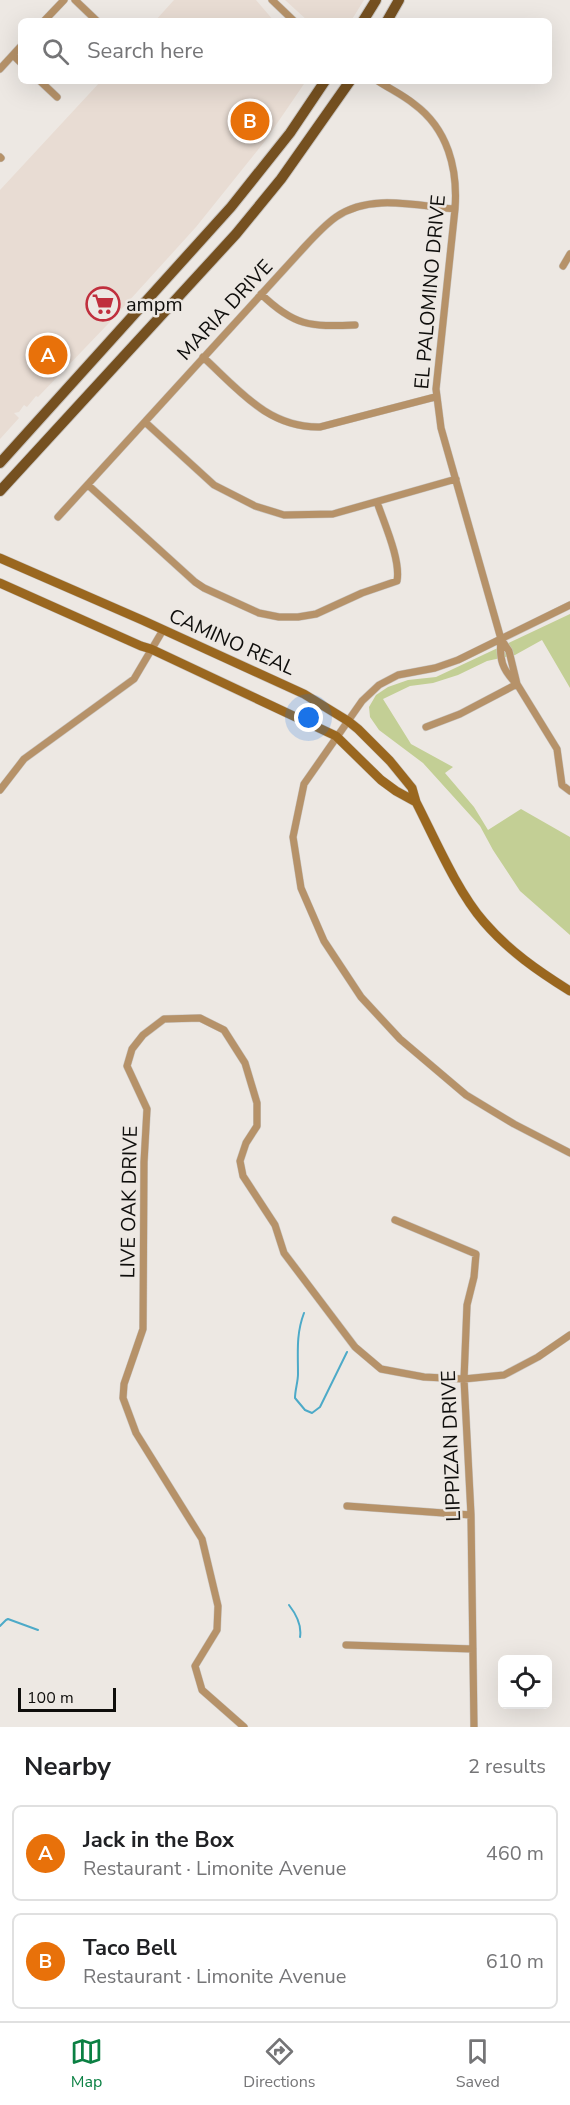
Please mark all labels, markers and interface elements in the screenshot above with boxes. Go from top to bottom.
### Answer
search box [18,18,552,84]
icon: search [39,35,72,68]
text: Search here [87,36,204,66]
pin: B [230,98,270,144]
street label: EL PALOMINO DRIVE [408,194,452,390]
street label: MARIA DRIVE [171,254,279,366]
supermarket icon: ampm [85,286,121,322]
place label: ampm [126,291,183,318]
pin: A [28,332,68,378]
street label: CAMINO REAL [165,602,299,682]
your location [294,703,323,732]
street label: LIVE OAK DRIVE [114,1125,144,1279]
street label: LIPPIZAN DRIVE [435,1370,467,1522]
map controls [498,1655,552,1709]
button: locate [498,1655,552,1709]
scale bar [18,1685,116,1712]
text: 100 m [27,1687,74,1709]
text: Nearby [24,1749,111,1784]
text: 2 results [468,1753,546,1780]
text: Jack in the Box [83,1825,234,1855]
text: A [38,1840,53,1867]
text: 460 m [486,1840,544,1867]
text: Restaurant · Limonite Avenue [83,1855,346,1882]
text: Taco Bell [83,1933,177,1963]
text: B [39,1948,52,1975]
text: 610 m [486,1948,544,1975]
text: Restaurant · Limonite Avenue [83,1963,346,1990]
tab: Map [70,2035,103,2093]
tab: Directions [243,2035,315,2093]
tab: Saved [456,2035,500,2093]

